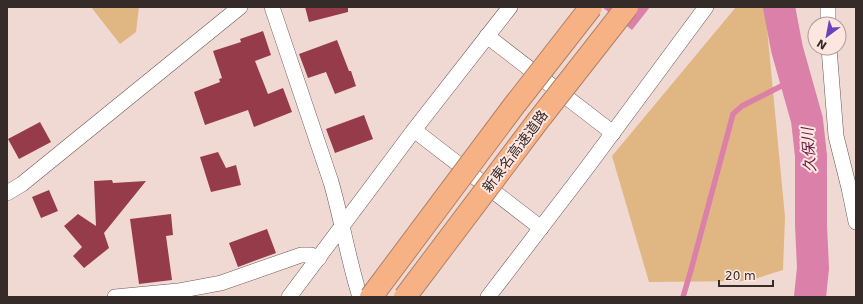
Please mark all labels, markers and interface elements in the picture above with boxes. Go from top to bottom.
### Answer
north arrow [807,16,847,56]
text: N [815,36,829,52]
street label: 新東名高速道路 [479,107,551,195]
water label: 久保川 [798,125,820,173]
scale bar [719,262,773,288]
text: 20 m [725,269,756,283]

